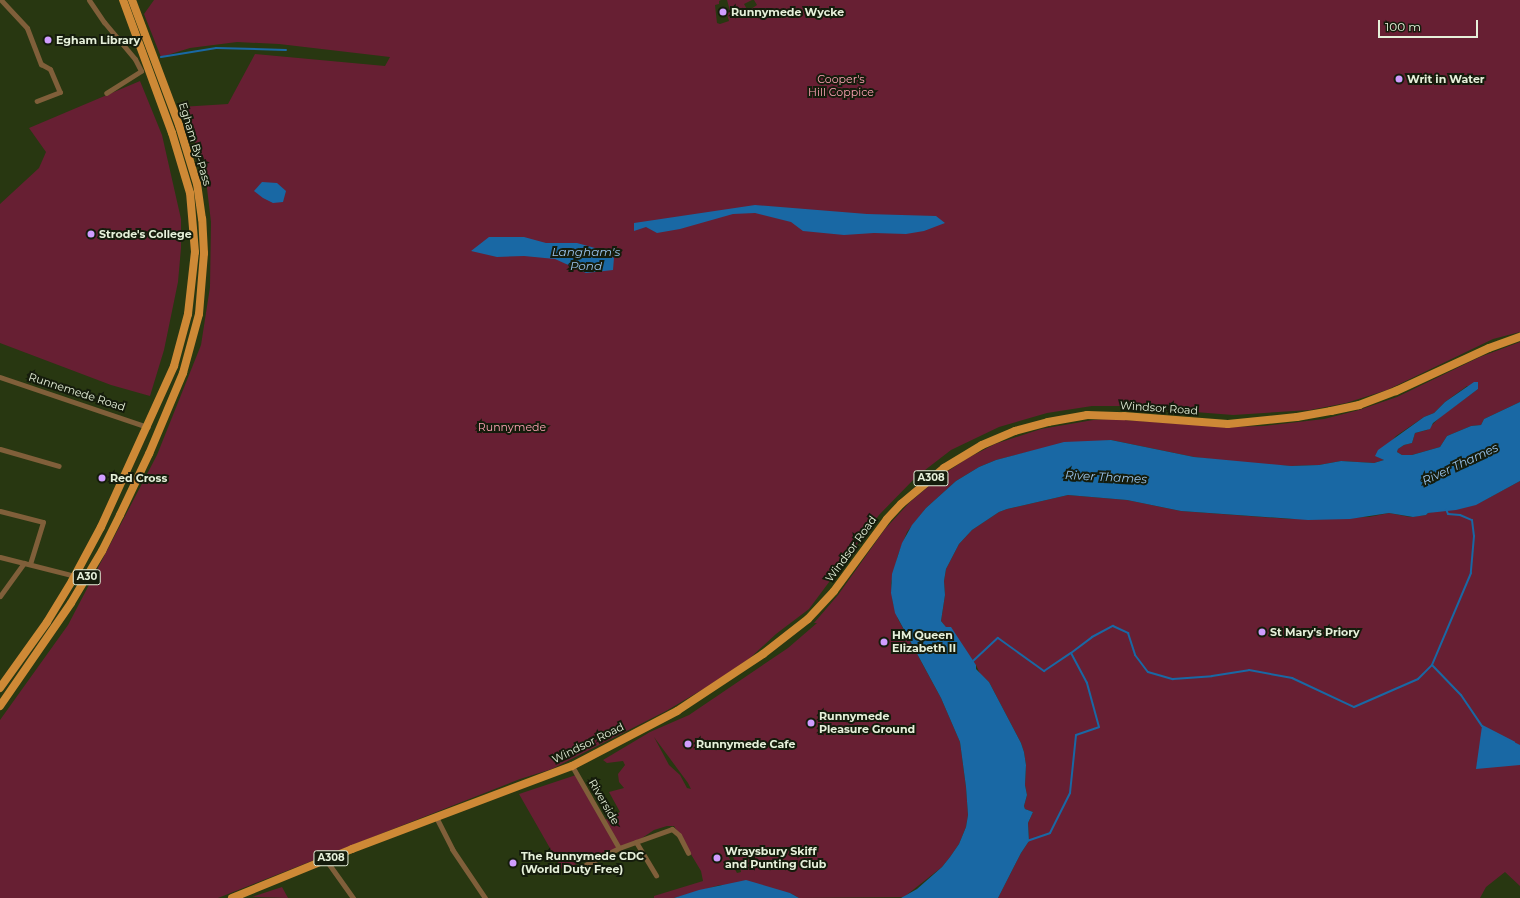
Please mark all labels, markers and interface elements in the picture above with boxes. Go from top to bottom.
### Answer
place label: Runnymede Wycke [731,5,844,19]
marker: Runnymede Wycke [718,7,728,17]
scale bar [1380,12,1480,38]
text: 100 m [1385,19,1421,34]
place label: Egham Library [56,33,140,47]
marker: Egham Library [43,35,53,45]
place label: Writ in Water [1407,72,1485,86]
park label: Cooper's Hill Coppice [808,73,874,99]
marker: Writ in Water [1394,74,1404,84]
street label: Egham By-Pass [176,101,214,187]
place label: Strode's College [99,227,192,241]
marker: Strode's College [86,229,96,239]
water label: Langham's Pond [552,245,620,273]
street label: Runnemede Road [27,370,127,414]
street label: Windsor Road [1120,399,1198,417]
park label: Runnymede [478,420,546,434]
water label: River Thames [1420,440,1500,488]
water label: River Thames [1064,468,1148,486]
road number: A308 [913,470,949,486]
place label: Red Cross [110,471,167,485]
marker: Red Cross [97,473,107,483]
street label: Windsor Road [823,513,879,585]
road number: A30 [72,569,102,585]
place label: St Mary's Priory [1270,625,1359,639]
marker: St Mary's Priory [1257,627,1267,637]
place label: HM Queen Elizabeth II [892,629,956,655]
marker: HM Queen Elizabeth II [879,637,889,647]
place label: Runnymede Pleasure Ground [819,710,915,736]
marker: Runnymede Pleasure Ground [806,718,816,728]
street label: Windsor Road [550,720,626,766]
place label: Runnymede Cafe [696,737,795,751]
marker: Runnymede Cafe [683,739,693,749]
street label: Riverside [586,777,622,827]
place label: Wraysbury Skiff and Punting Club [725,845,826,871]
road number: A308 [313,850,349,866]
place label: The Runnymede CDC (World Duty Free) [521,850,644,876]
marker: Wraysbury Skiff and Punting Club [712,853,722,863]
marker: The Runnymede CDC (World Duty Free) [508,858,518,868]

